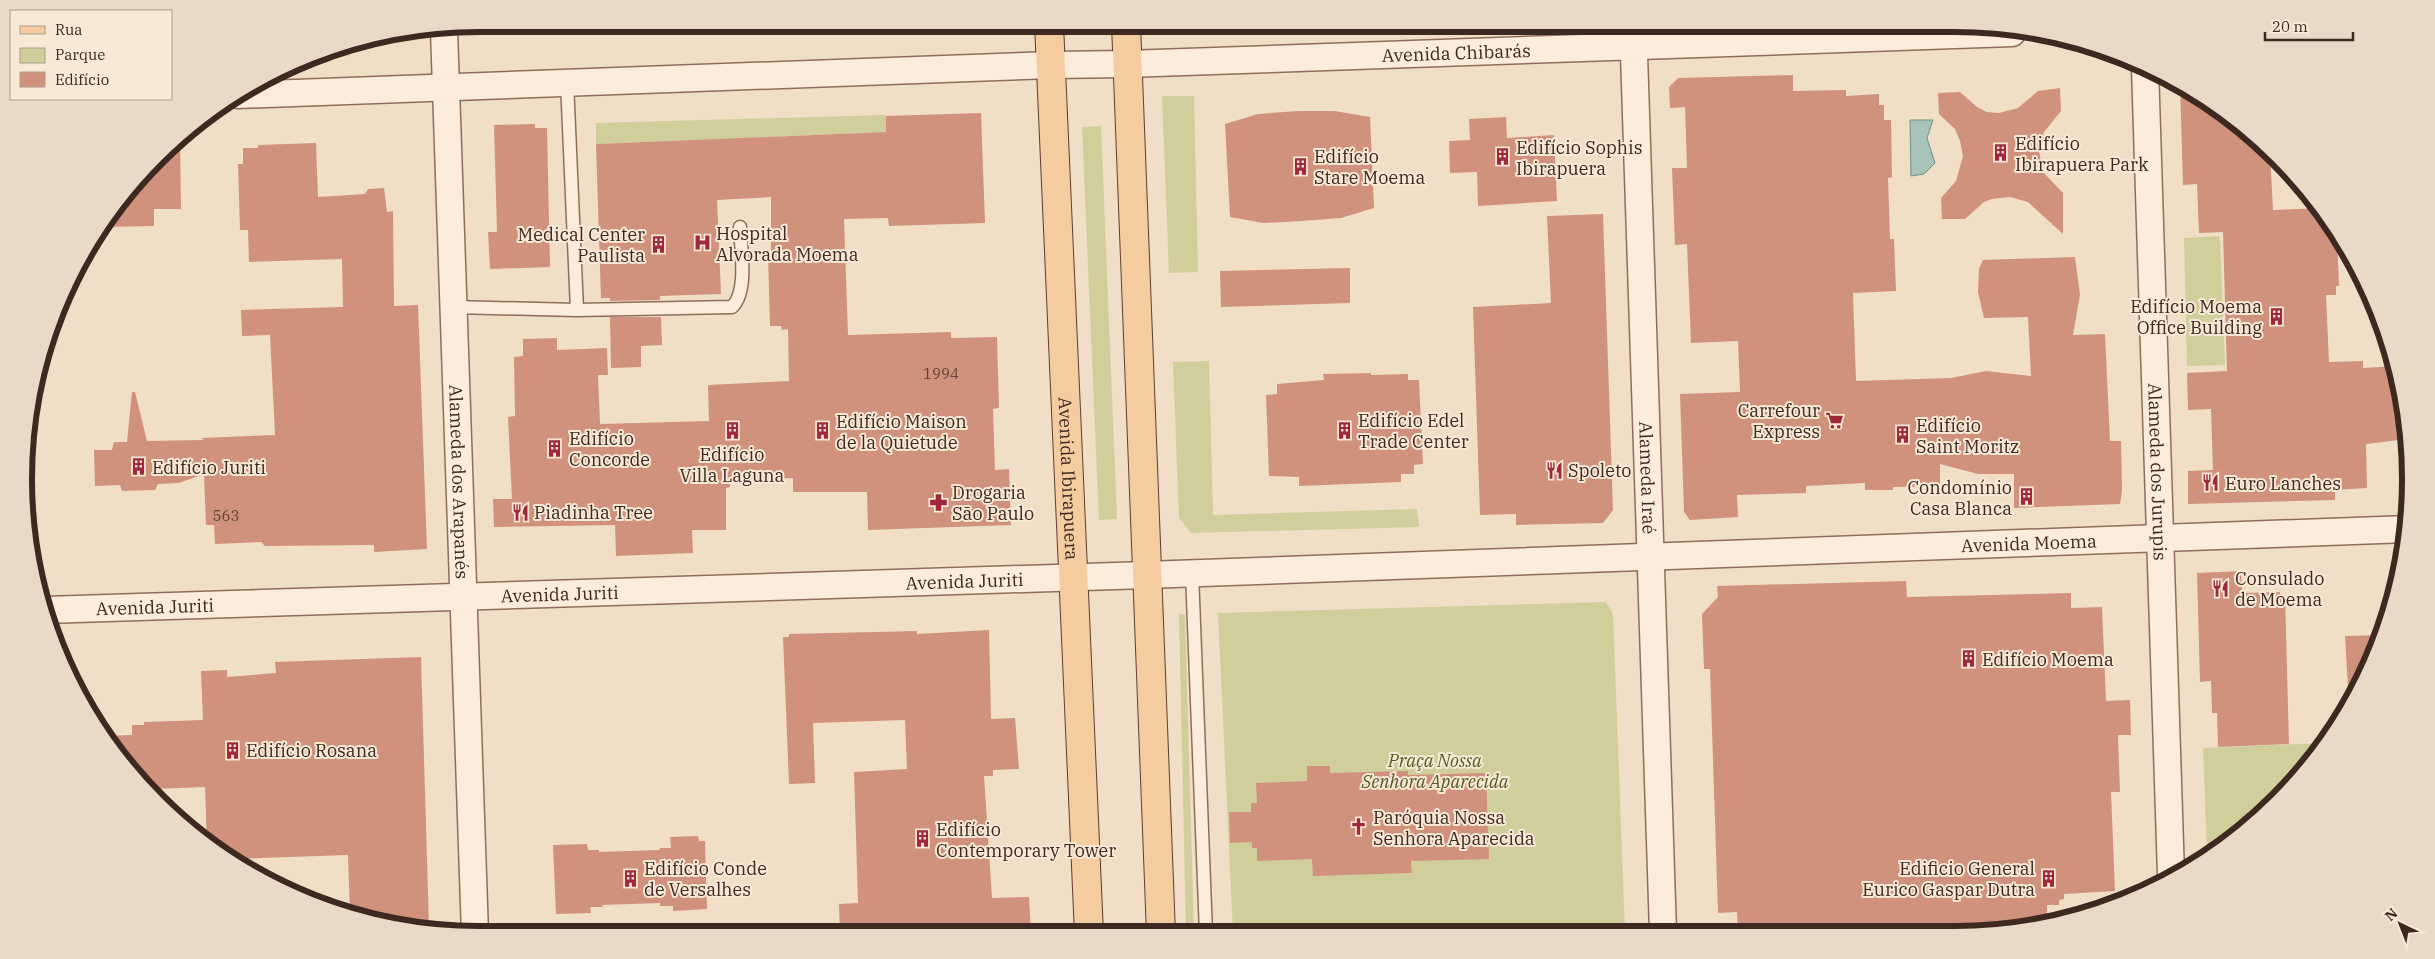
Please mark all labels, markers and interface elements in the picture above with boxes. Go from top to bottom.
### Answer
legend [10,10,172,100]
scale bar [2265,10,2352,42]
text: 20 m [2272,17,2308,36]
text: Rua [55,20,82,39]
street label: Avenida Chibarás [1381,38,1531,67]
text: Parque [55,45,105,64]
text: Edifício [55,70,109,89]
place label: Edifício Ibirapuera Park [2015,132,2149,176]
place label: Edifício Sophis Ibirapuera [1516,136,1643,180]
building icon: Edifício Ibirapuera Park [1991,143,2011,163]
place label: Edifício Stare Moema [1314,145,1425,189]
building icon: Edifício Sophis Ibirapuera [1492,147,1512,167]
building icon: Edifício Stare Moema [1290,156,1310,176]
place label: Hospital Alvorada Moema [716,222,859,266]
place label: Medical Center Paulista [518,223,645,267]
hospital icon: Hospital Alvorada Moema [692,233,712,253]
building icon: Medical Center Paulista [649,234,669,254]
place label: Edifício Moema Office Building [2130,295,2262,339]
building icon: Edifício Moema Office Building [2266,306,2286,326]
house number: 1994 [923,364,959,383]
street label: Alameda dos Jurupis [2144,383,2172,561]
street label: Alameda dos Arapanés [445,384,474,579]
street label: Avenida Ibirapuera [1054,396,1084,561]
place label: Carrefour Express [1738,399,1820,443]
place label: Edifício Edel Trade Center [1358,409,1469,453]
place label: Edifício Maison de la Quietude [836,410,967,454]
supermarket icon: Carrefour Express [1824,410,1844,430]
place label: Edifício Saint Moritz [1916,414,2019,458]
building icon: Edifício Edel Trade Center [1334,420,1354,440]
building icon: Edifício Villa Laguna [722,421,742,441]
building icon: Edifício Maison de la Quietude [812,421,832,441]
street label: Alameda Iraé [1635,421,1661,535]
building icon: Edifício Saint Moritz [1892,425,1912,445]
place label: Edifício Concorde [569,427,650,471]
building icon: Edifício Concorde [545,438,565,458]
place label: Edifício Villa Laguna [680,443,785,487]
place label: Edifício Juriti [152,456,266,479]
building icon: Edifício Juriti [128,457,148,477]
place label: Spoleto [1568,459,1631,482]
restaurant icon: Spoleto [1544,460,1564,480]
place label: Euro Lanches [2225,472,2341,495]
restaurant icon: Euro Lanches [2201,473,2221,493]
place label: Condomínio Casa Blanca [1908,476,2012,520]
place label: Drogaria São Paulo [952,481,1034,525]
building icon: Condomínio Casa Blanca [2016,487,2036,507]
pharmacy icon: Drogaria São Paulo [928,492,948,512]
place label: Piadinha Tree [534,501,653,524]
restaurant icon: Piadinha Tree [510,502,530,522]
house number: 563 [212,506,240,525]
street label: Avenida Moema [1961,529,2097,557]
street label: Avenida Juriti [905,567,1024,594]
place label: Consulado de Moema [2235,567,2324,611]
restaurant icon: Consulado de Moema [2211,578,2231,598]
street label: Avenida Juriti [500,580,619,607]
street label: Avenida Juriti [96,593,215,620]
place label: Edifício Moema [1982,648,2114,671]
building icon: Edifício Moema [1958,649,1978,669]
place label: Edifício Rosana [246,739,377,762]
building icon: Edifício Rosana [222,740,242,760]
park label: Praça Nossa Senhora Aparecida [1360,749,1509,793]
place label: Paróquia Nossa Senhora Aparecida [1373,806,1535,850]
church icon: Paróquia Nossa Senhora Aparecida [1349,817,1369,837]
place label: Edifício Contemporary Tower [936,818,1116,862]
building icon: Edifício Contemporary Tower [912,829,932,849]
place label: Edifício Conde de Versalhes [644,857,767,901]
place label: Edificio General Eurico Gaspar Dutra [1862,857,2035,901]
building icon: Edifício Conde de Versalhes [620,868,640,888]
building icon: Edificio General Eurico Gaspar Dutra [2039,868,2059,888]
north arrow [2375,899,2425,949]
text: N [2381,904,2401,925]

